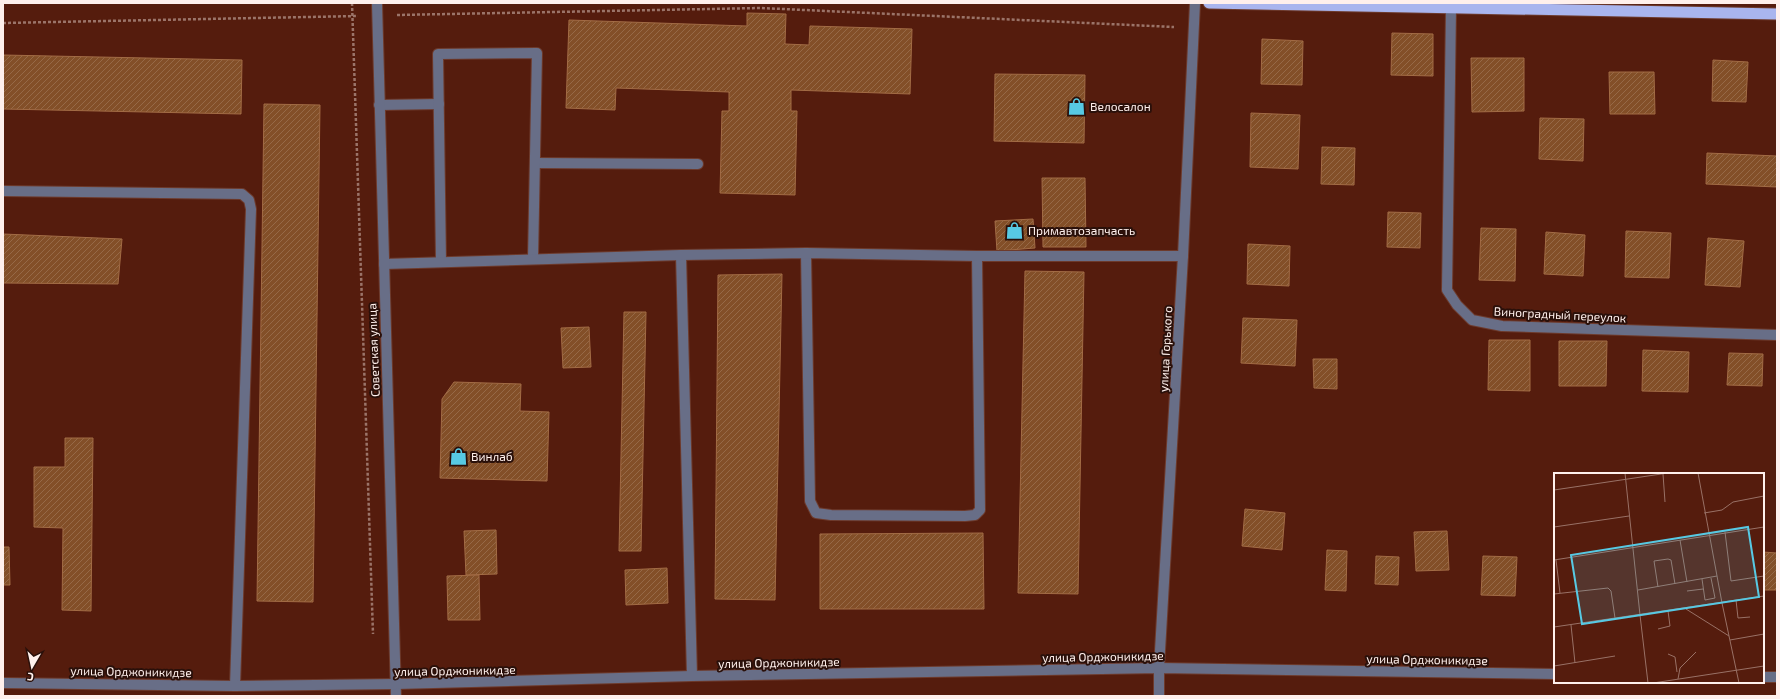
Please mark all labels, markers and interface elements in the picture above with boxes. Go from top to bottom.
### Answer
shop icon: Велосалон [1067,96,1087,116]
place label: Велосалон [1090,99,1151,113]
shop icon: Примавтозапчасть [1005,220,1025,240]
place label: Примавтозапчасть [1028,223,1135,237]
street label: Советская улица [364,303,383,397]
street label: Виноградный переулок [1493,304,1627,325]
street label: улица Горького [1156,306,1175,392]
shop icon: Винлаб [448,446,468,466]
place label: Винлаб [471,449,513,463]
inset map [1554,473,1764,683]
north arrow [12,647,52,687]
street label: улица Орджоникидзе [1042,648,1164,665]
street label: улица Орджоникидзе [1366,651,1488,668]
street label: улица Орджоникидзе [718,654,840,671]
street label: улица Орджоникидзе [394,662,516,679]
street label: улица Орджоникидзе [70,663,192,680]
text: С [26,670,35,684]

